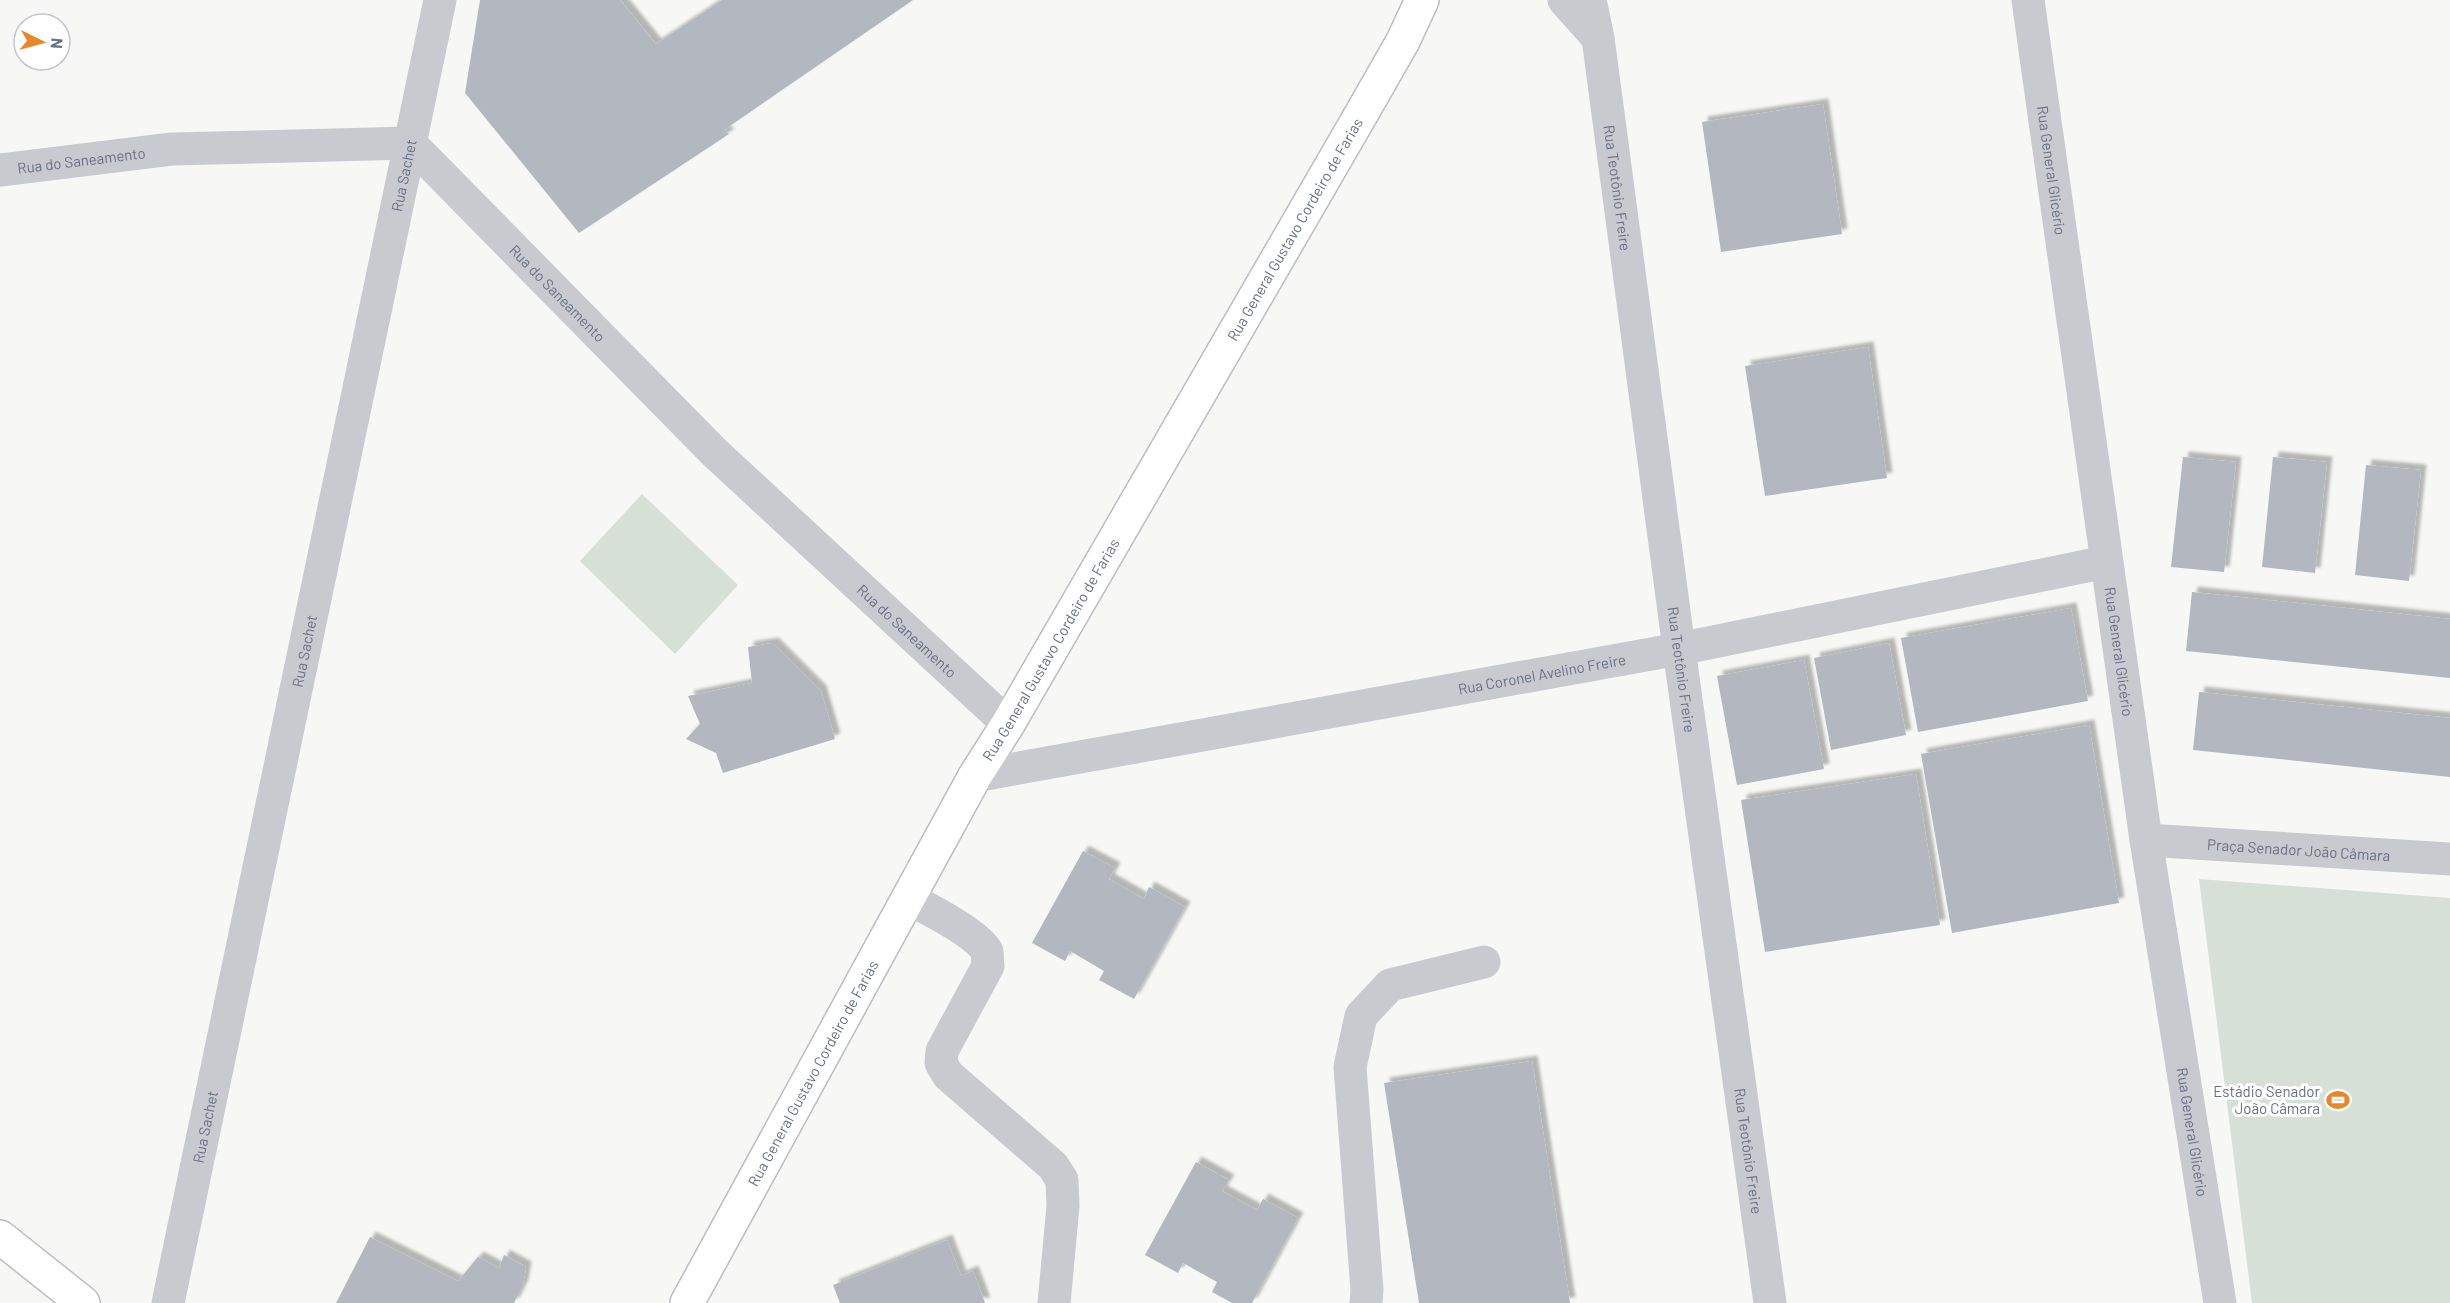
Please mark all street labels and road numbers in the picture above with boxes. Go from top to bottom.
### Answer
street label: Rua General Glicério [2034,105,2070,236]
street label: Rua General Gustavo Cordeiro de Farias [1223,114,1366,344]
street label: Rua Teotônio Freire [1601,124,1635,252]
street label: Rua Sachet [387,138,420,213]
street label: Rua do Saneamento [16,143,147,177]
street label: Rua do Saneamento [506,241,609,346]
street label: Rua General Gustavo Cordeiro de Farias [978,535,1123,764]
street label: Rua do Saneamento [854,580,961,681]
street label: Rua General Glicério [2102,586,2138,717]
street label: Rua Teotônio Freire [1664,606,1700,734]
street label: Rua Sachet [288,613,320,689]
street label: Rua Coronel Avelino Freire [1456,650,1627,698]
street label: Praça Senador João Câmara [2207,835,2391,864]
street label: Rua General Gustavo Cordeiro de Farias [744,957,882,1189]
street label: Rua General Glicério [2173,1066,2212,1198]
street label: Rua Teotônio Freire [1731,1087,1767,1215]
street label: Rua Sachet [188,1089,221,1165]

